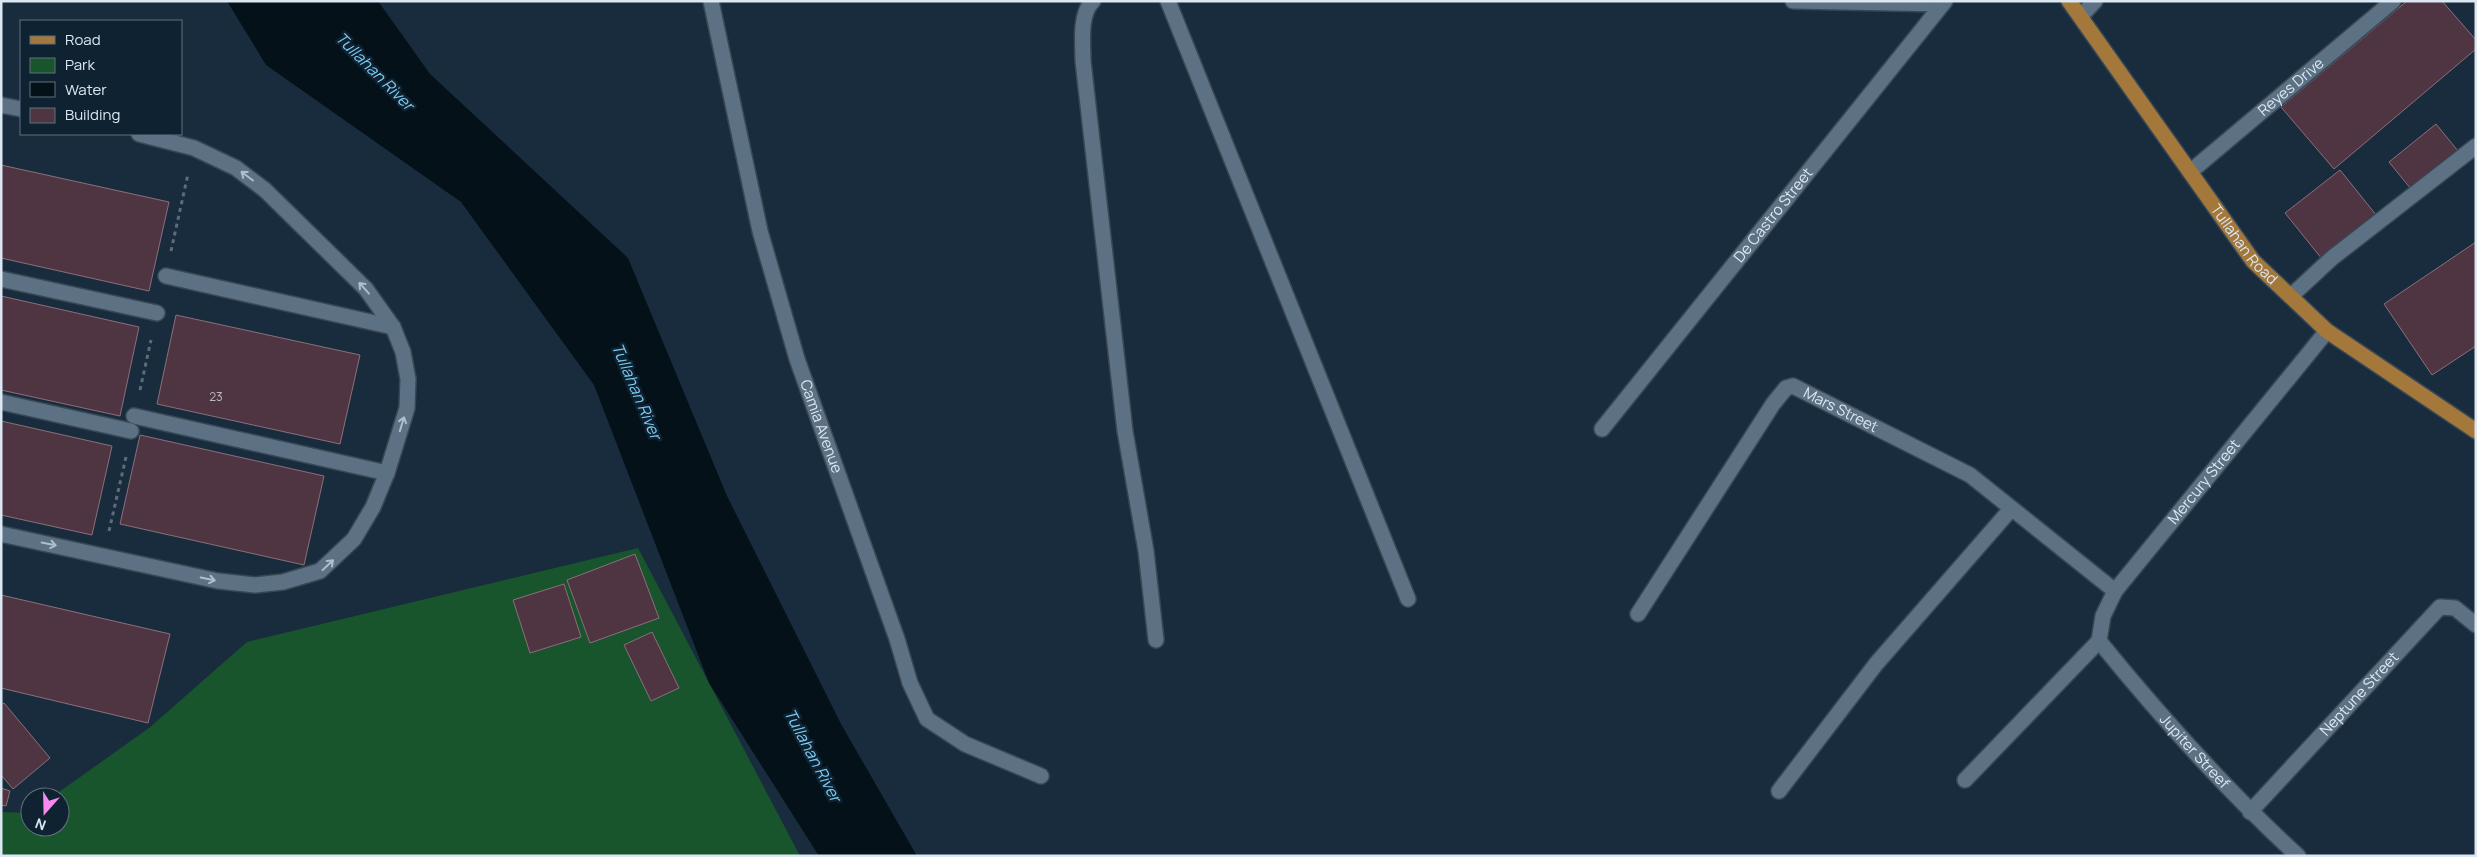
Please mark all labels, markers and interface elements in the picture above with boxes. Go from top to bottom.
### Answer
legend [20,20,182,135]
water label: Tullahan River [331,27,421,117]
text: Road [65,29,101,50]
street label: Reyes Drive [2253,52,2328,121]
text: Park [65,54,95,75]
text: Water [65,79,107,100]
text: Building [65,104,120,125]
street label: De Castro Street [1728,163,1817,267]
one-way arrow [241,170,254,181]
street label: Tullahan Road [2206,200,2282,289]
one-way arrow [358,281,370,294]
water label: Tullahan River [607,340,668,445]
street label: Camia Avenue [795,377,848,476]
street label: Mars Street [1800,382,1882,437]
house number: 23 [209,388,223,405]
one-way arrow [398,416,408,432]
street label: Mercury Street [2163,434,2245,528]
one-way arrow [40,540,56,549]
one-way arrow [321,559,334,571]
one-way arrow [199,575,215,584]
street label: Neptune Street [2315,647,2403,740]
water label: Tullahan River [779,705,848,807]
street label: Jupiter Streef [2155,709,2235,794]
north arrow [20,787,70,837]
text: N [32,814,48,835]

